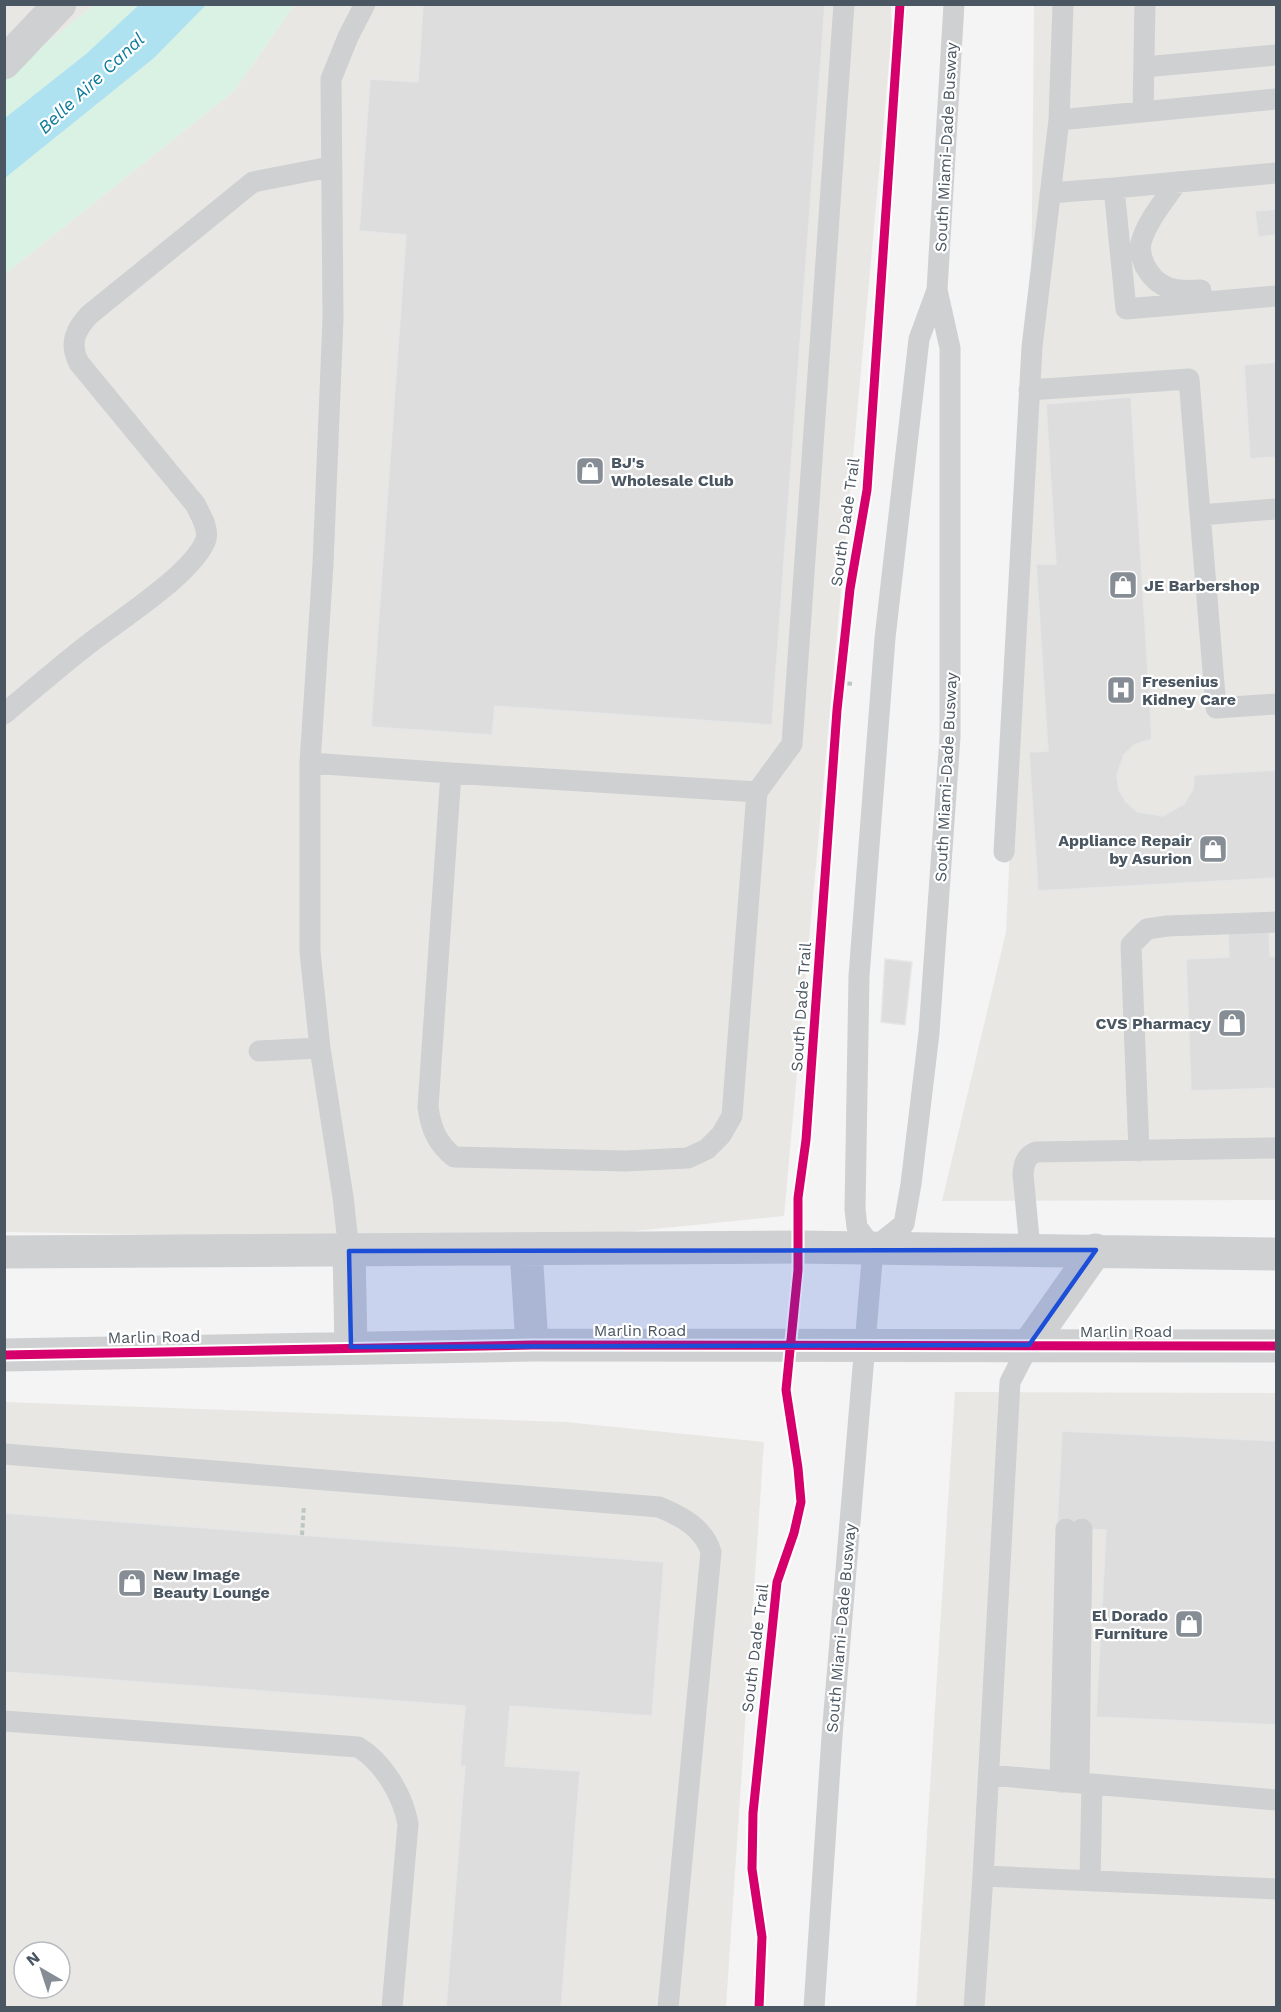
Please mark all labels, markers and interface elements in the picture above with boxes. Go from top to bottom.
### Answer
water label: Belle Aire Canal [33,28,149,138]
street label: South Miami-Dade Busway [931,41,961,252]
place label: BJ's Wholesale Club [611,453,734,490]
shop icon: BJ's Wholesale Club [574,455,606,487]
street label: South Dade Trail [827,456,863,588]
shop icon: JE Barbershop [1107,569,1139,601]
place label: JE Barbershop [1144,576,1260,595]
street label: South Miami-Dade Busway [931,671,961,882]
place label: Fresenius Kidney Care [1142,672,1236,709]
hospital icon: Fresenius Kidney Care [1105,674,1137,706]
place label: Appliance Repair by Asurion [1058,831,1192,868]
shop icon: Appliance Repair by Asurion [1197,833,1229,865]
street label: South Dade Trail [787,942,815,1072]
shop icon: CVS Pharmacy [1216,1007,1248,1039]
place label: CVS Pharmacy [1095,1014,1212,1033]
street label: Marlin Road [594,1321,686,1340]
street label: Marlin Road [1080,1322,1172,1341]
street label: Marlin Road [107,1327,201,1347]
street label: South Miami-Dade Busway [822,1522,860,1733]
place label: New Image Beauty Lounge [153,1565,270,1602]
shop icon: New Image Beauty Lounge [116,1567,148,1599]
street label: South Dade Trail [738,1582,772,1714]
place label: El Dorado Furniture [1092,1606,1168,1643]
shop icon: El Dorado Furniture [1173,1608,1205,1640]
north arrow [12,1940,72,2000]
text: N [22,1948,43,1970]

